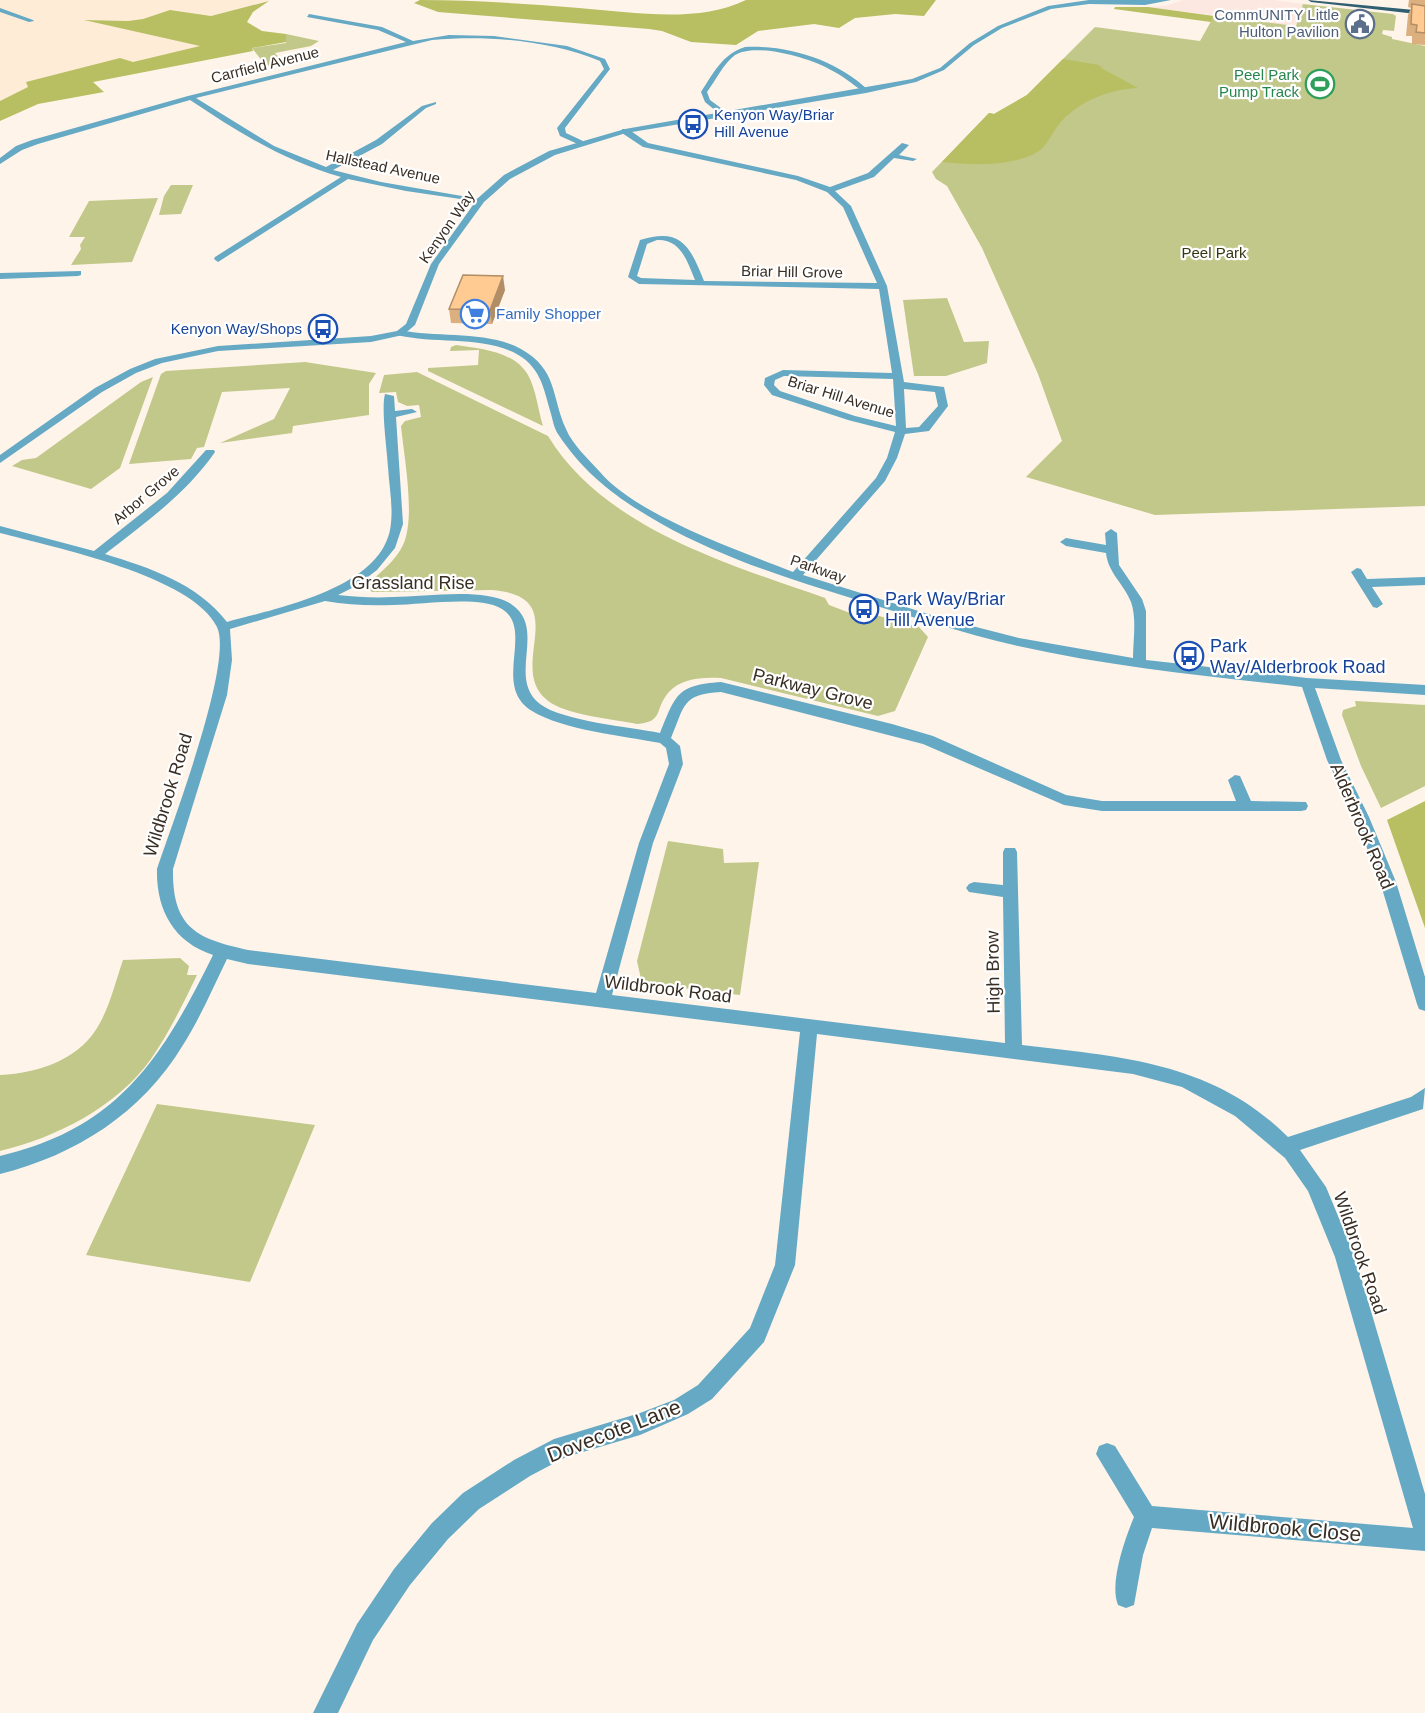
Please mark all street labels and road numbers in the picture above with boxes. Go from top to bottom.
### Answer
street label: Carrfield Avenue [209,43,321,86]
street label: Hallstead Avenue [324,146,442,187]
street label: Kenyon Way [415,187,478,266]
street label: Briar Hill Grove [741,262,843,281]
street label: Briar Hill Avenue [786,372,897,421]
street label: Arbor Grove [109,462,182,527]
street label: Parkway [788,551,849,586]
street label: Grassland Rise [351,573,475,593]
street label: Parkway Grove [751,664,875,714]
street label: Wildbrook Road [140,731,196,859]
street label: Alderbrook Road [1326,760,1398,892]
street label: High Brow [982,929,1004,1014]
street label: Wildbrook Road [603,971,733,1007]
street label: Wildbrook Road [1330,1189,1390,1317]
street label: Dovecote Lane [544,1394,684,1467]
street label: Wildbrook Close [1208,1509,1362,1546]

